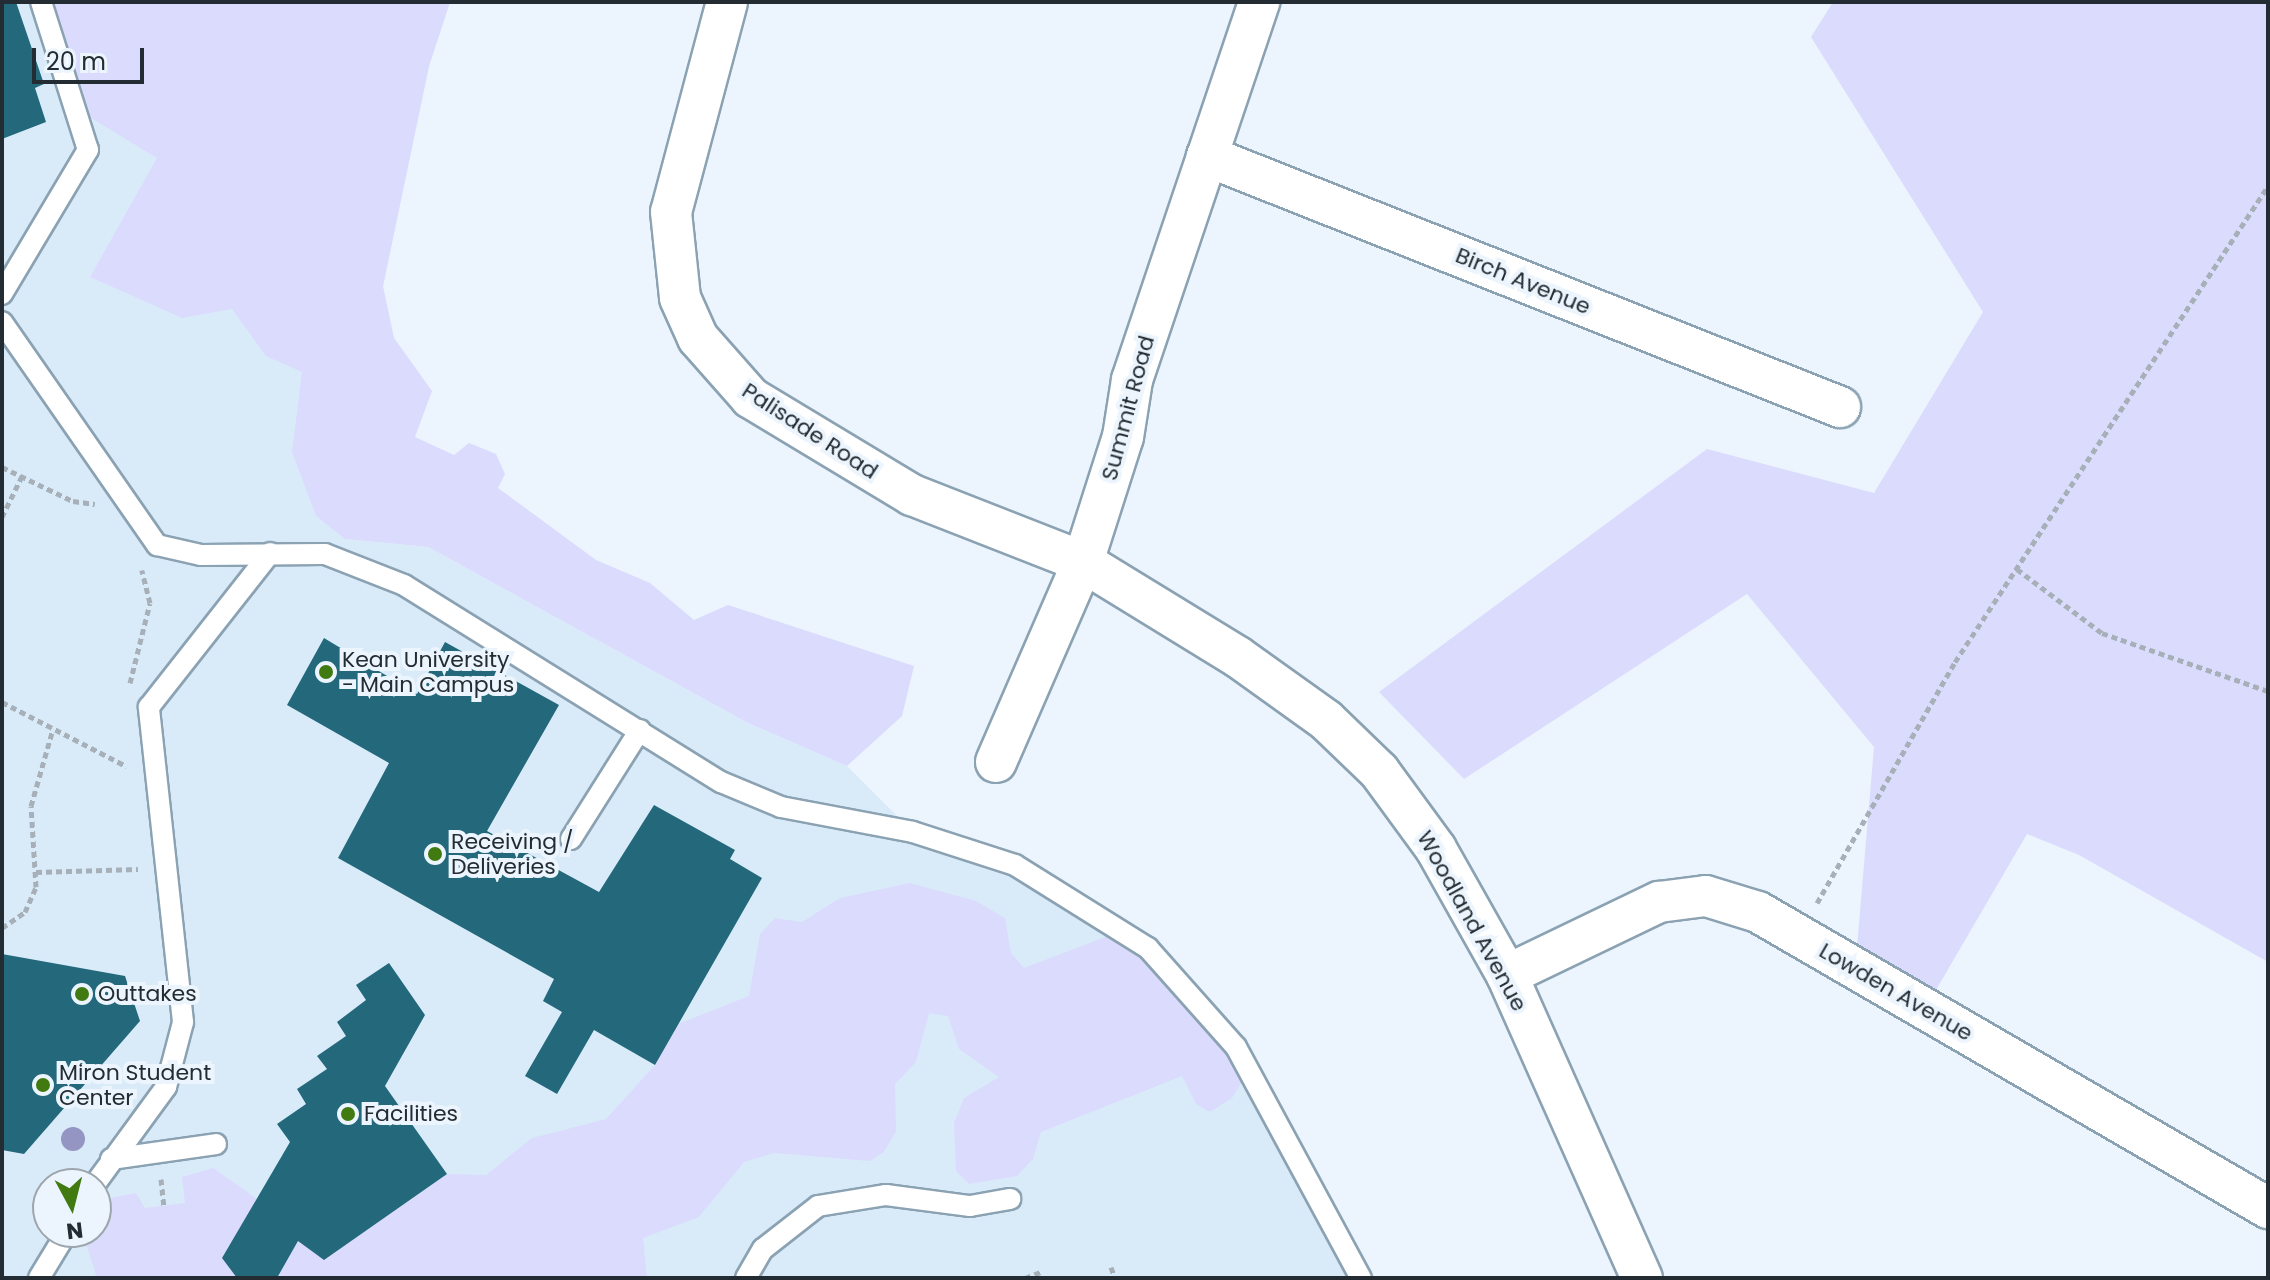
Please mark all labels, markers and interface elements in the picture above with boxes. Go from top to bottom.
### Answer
scale bar [36,32,148,82]
text: 20 m [46,45,106,78]
street label: Birch Avenue [1452,242,1594,320]
street label: Summit Road [1096,333,1160,483]
street label: Palisade Road [737,377,883,485]
place label: Kean University - Main Campus [342,646,514,698]
marker: Kean University - Main Campus [317,663,335,681]
street label: Woodland Avenue [1411,826,1533,1016]
place label: Receiving / Deliveries [451,828,573,880]
marker: Receiving / Deliveries [426,845,444,863]
street label: Lowden Avenue [1815,937,1977,1047]
place label: Outtakes [98,981,197,1007]
marker: Outtakes [73,985,91,1003]
place label: Miron Student Center [59,1059,211,1110]
marker: Miron Student Center [34,1076,52,1094]
place label: Facilities [364,1101,458,1127]
marker: Facilities [339,1105,357,1123]
north arrow [32,1168,112,1248]
text: N [65,1214,85,1247]

